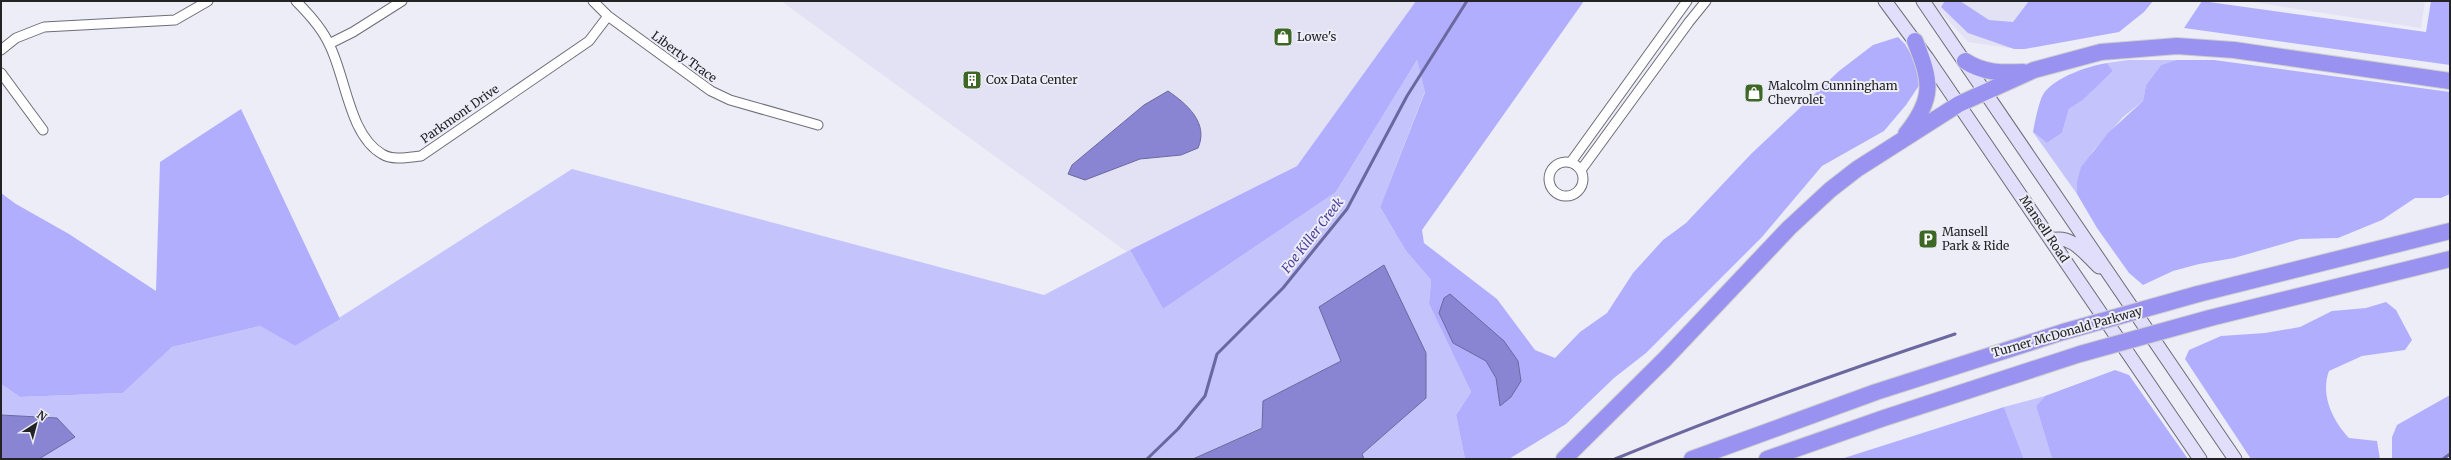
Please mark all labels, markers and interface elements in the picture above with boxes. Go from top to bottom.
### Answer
shop icon: Lowe's [1272,26,1294,48]
street label: Liberty Trace [649,28,720,85]
place label: Lowe's [1297,29,1336,44]
building icon: Cox Data Center [961,69,983,91]
place label: Cox Data Center [986,72,1078,87]
place label: Malcolm Cunningham Chevrolet [1768,78,1898,107]
street label: Parkmont Drive [418,81,502,146]
shop icon: Malcolm Cunningham Chevrolet [1743,82,1765,104]
street label: Mansell Road [2016,192,2072,265]
water label: Foe Killer Creek [1277,194,1347,277]
place label: Mansell Park & Ride [1942,224,2009,253]
parking icon: Mansell Park & Ride [1917,228,1939,250]
street label: Turner McDonald Parkway [1990,303,2144,360]
north arrow [16,404,56,444]
text: N [34,408,50,424]

